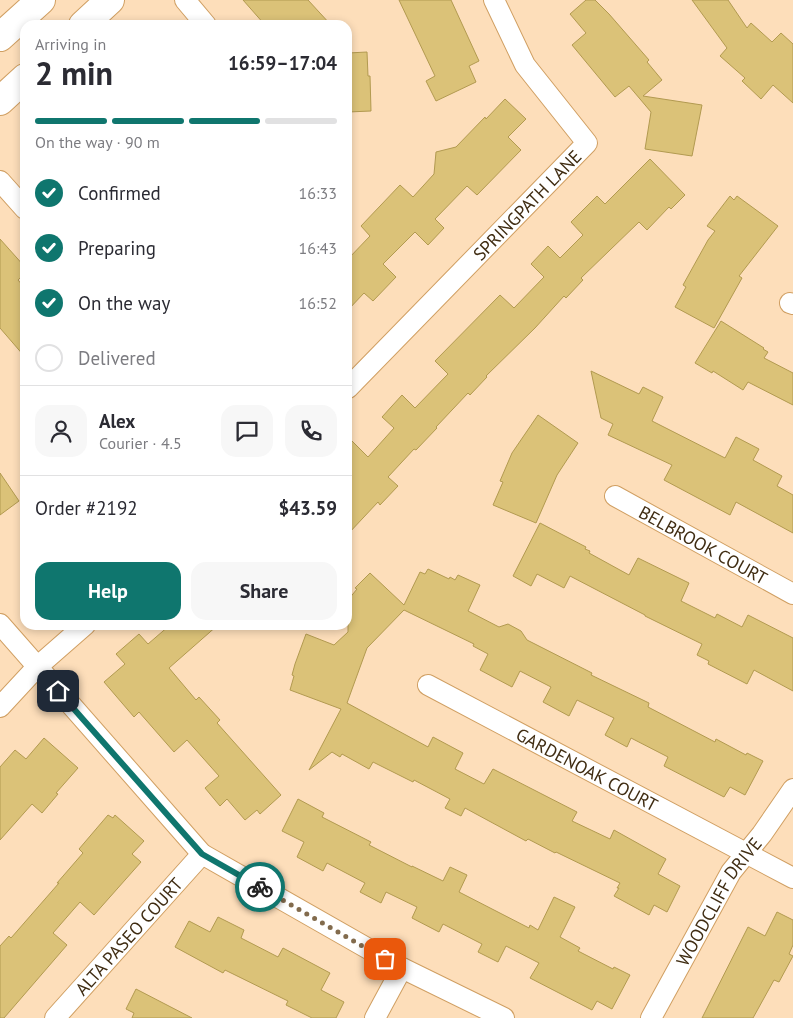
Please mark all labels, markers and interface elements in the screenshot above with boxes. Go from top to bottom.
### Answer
text: Arriving in [35,34,106,54]
text: 16:59–17:04 [228,51,337,75]
text: 2 min [35,52,113,94]
text: On the way · 90 m [35,132,160,152]
street label: SPRINGPATH LANE [468,145,586,265]
icon: check [35,179,63,207]
text: Confirmed [78,181,161,205]
text: 16:33 [299,183,337,203]
icon: check [35,234,63,262]
text: Preparing [78,236,156,260]
text: 16:43 [299,238,337,258]
icon: check [35,289,63,317]
text: On the way [78,291,170,315]
text: 16:52 [299,293,337,313]
text: Delivered [78,346,156,370]
button: person [35,405,87,457]
button: chat [221,405,273,457]
button: phone [285,405,337,457]
text: Alex [99,409,135,433]
text: Courier · 4.5 [99,433,182,453]
text: Order #2192 [35,496,138,520]
text: $43.59 [278,496,337,520]
street label: BELBROOK COURT [635,500,772,589]
button: Help [35,562,181,620]
button: Share [191,562,337,620]
pin [37,670,79,712]
icon: home [44,677,72,705]
street label: GARDENOAK COURT [512,722,662,816]
street label: WOODCLIFF DRIVE [670,832,766,970]
courier [235,862,285,912]
street label: ALTA PASEO COURT [70,872,187,1000]
icon: bike [246,873,274,901]
pin [364,938,406,980]
icon: bag [371,945,399,973]

